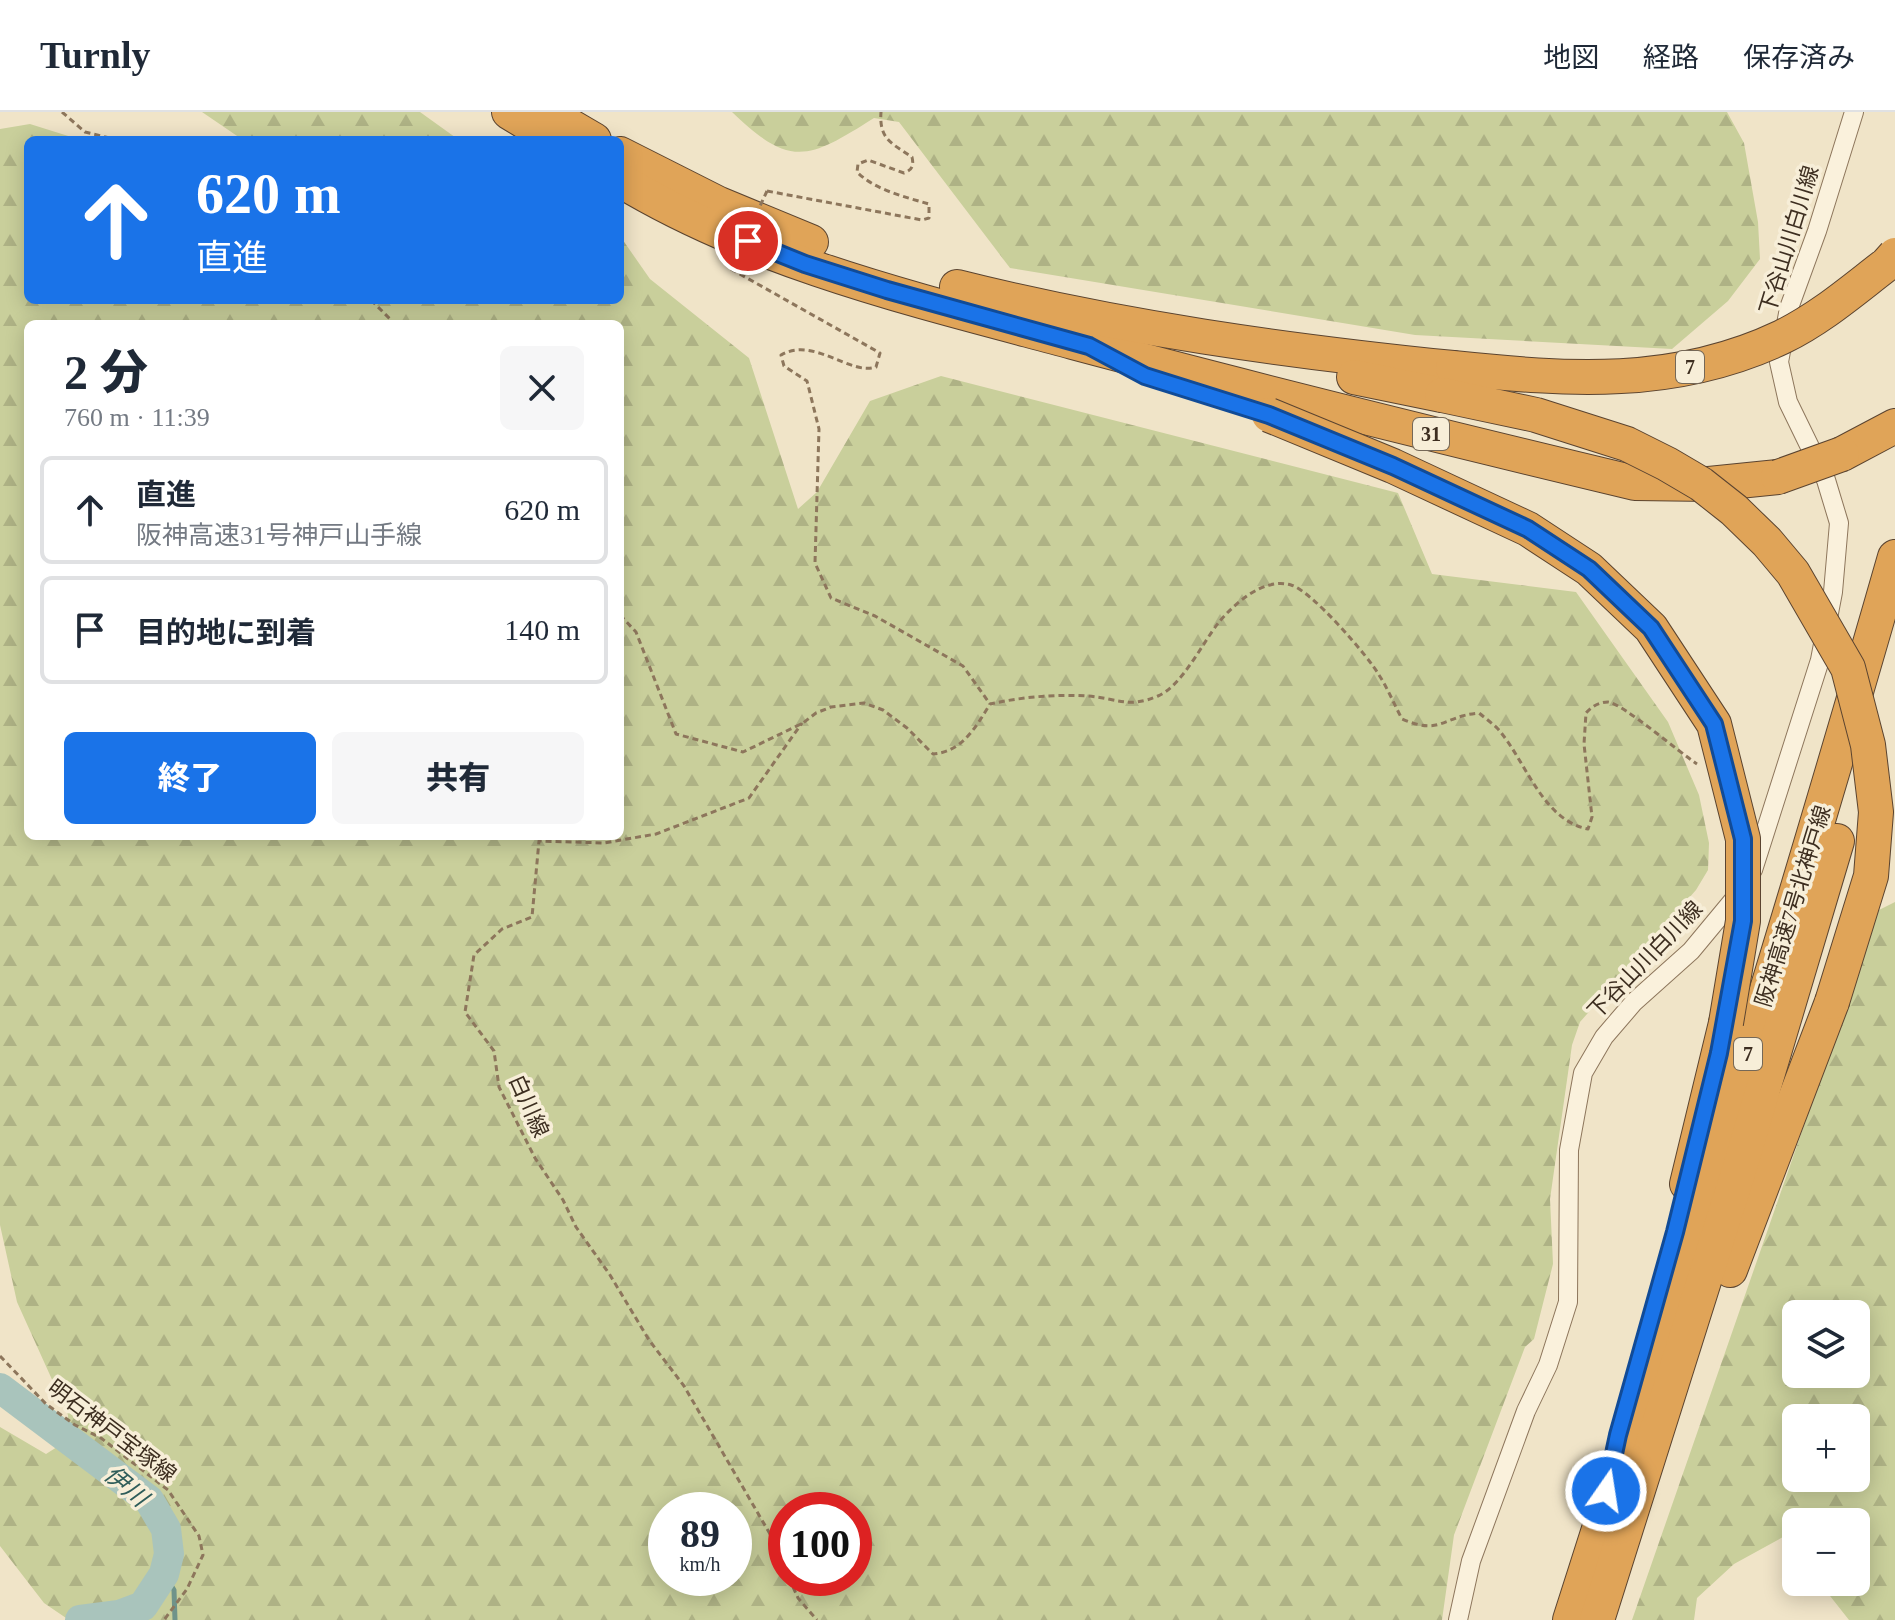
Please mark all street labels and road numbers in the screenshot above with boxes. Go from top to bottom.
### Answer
street label: 下谷山川白川線 [1755,163,1823,317]
road number: 7 [1676,351,1704,383]
road number: 31 [1413,418,1449,450]
street label: 阪神高速7号北神戸線 [1750,802,1836,1010]
street label: 下谷山川白川線 [1583,896,1707,1024]
road number: 7 [1734,1038,1762,1070]
street label: 白川線 [504,1071,554,1141]
street label: 明石神戸宝塚線 [43,1375,181,1487]

